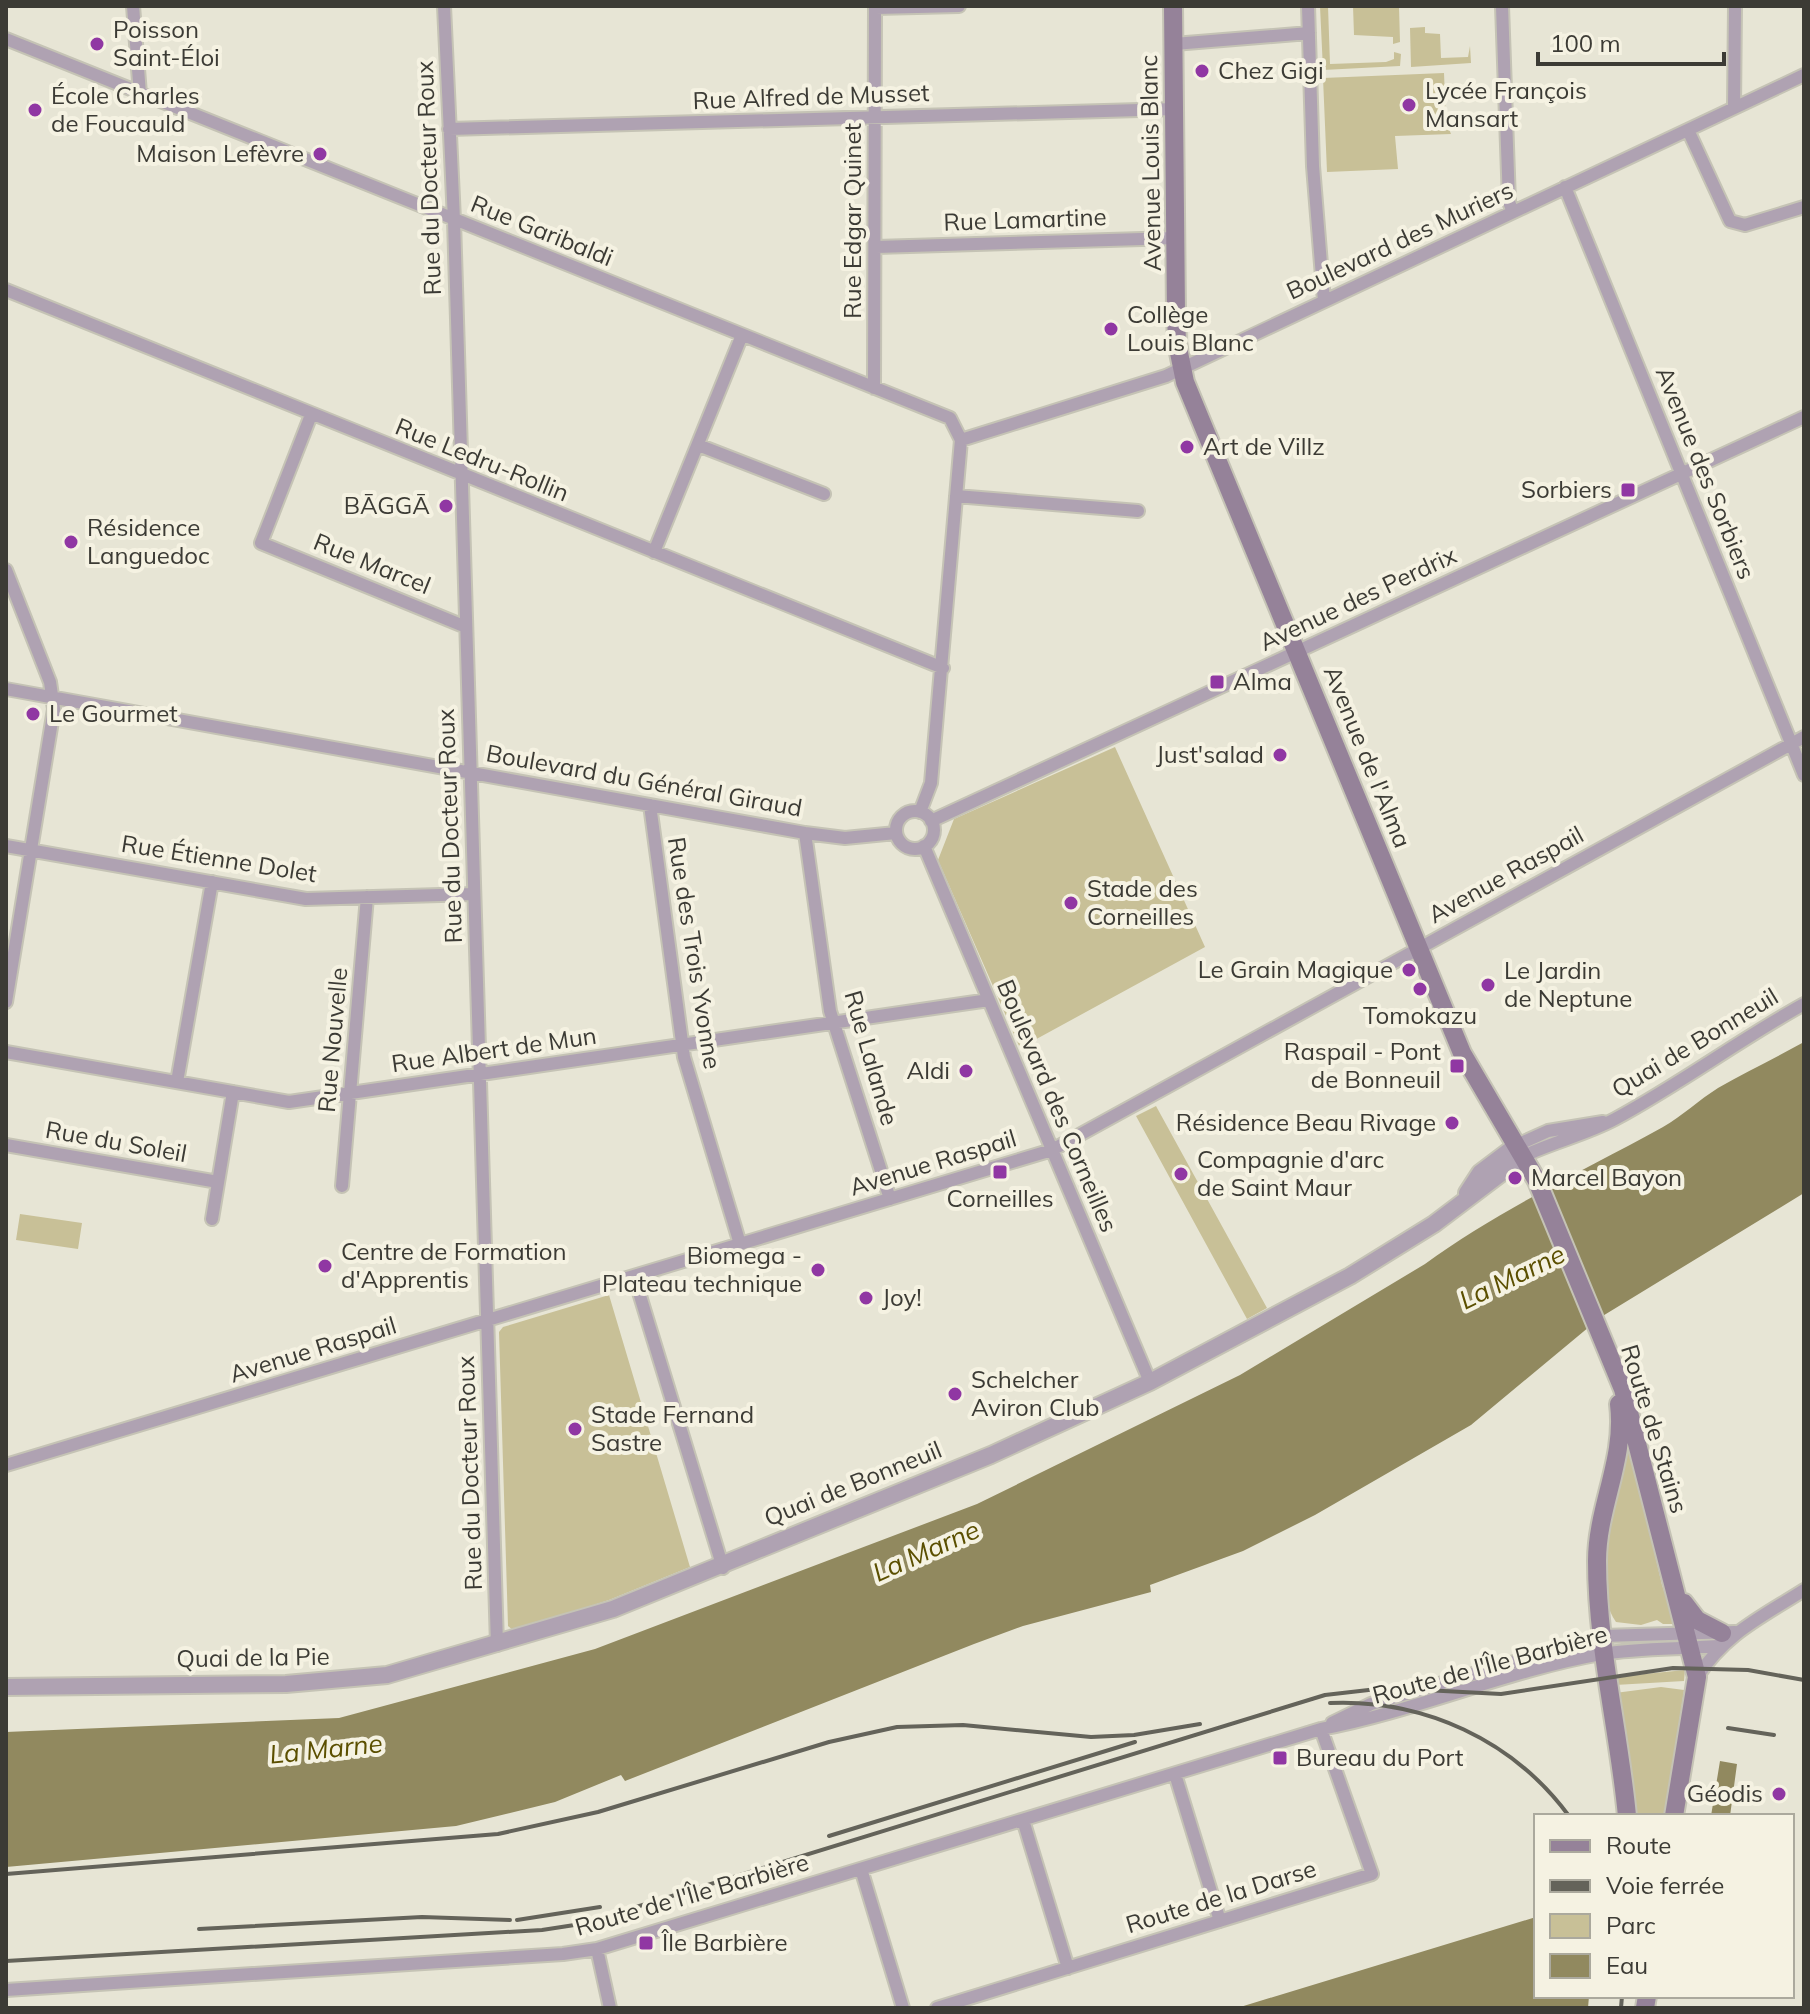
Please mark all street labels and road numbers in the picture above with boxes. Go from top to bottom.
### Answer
street label: Avenue Louis Blanc [1133,54,1167,272]
street label: Rue du Docteur Roux [409,60,447,296]
street label: Rue Alfred de Musset [692,77,930,115]
street label: Rue Edgar Quinet [837,123,867,319]
street label: Boulevard des Muriers [1281,174,1518,306]
street label: Rue Garibaldi [467,188,618,272]
street label: Rue Lamartine [943,201,1107,237]
street label: Avenue des Sorbiers [1650,362,1762,583]
street label: Rue Ledru-Rollin [391,411,573,507]
street label: Rue Marcel [309,526,435,600]
street label: Avenue des Perdrix [1254,539,1461,657]
street label: Avenue de l'Alma [1318,661,1418,852]
street label: Rue du Docteur Roux [430,708,468,944]
street label: Boulevard du Général Giraud [484,737,805,823]
street label: Avenue Raspail [1423,819,1588,929]
street label: Rue Étienne Dolet [119,828,319,888]
street label: Rue des Trois Yvonne [662,835,728,1071]
street label: Rue Nouvelle [311,966,353,1114]
street label: Boulevard des Corneilles [991,975,1123,1237]
street label: Quai de Bonneuil [1606,981,1783,1104]
street label: Rue Lalande [838,987,906,1129]
street label: Rue Albert de Mun [389,1020,598,1078]
street label: Rue du Soleil [43,1114,189,1168]
street label: Avenue Raspail [846,1122,1020,1202]
street label: Avenue Raspail [226,1309,400,1389]
street label: Route de Stains [1615,1341,1695,1517]
street label: Rue du Docteur Roux [450,1355,488,1591]
street label: Quai de Bonneuil [759,1434,946,1532]
street label: Route de l'Île Barbière [1369,1618,1610,1710]
street label: Quai de la Pie [176,1641,330,1673]
street label: Route de l'Île Barbière [572,1848,812,1942]
street label: Route de la Darse [1122,1853,1320,1939]

